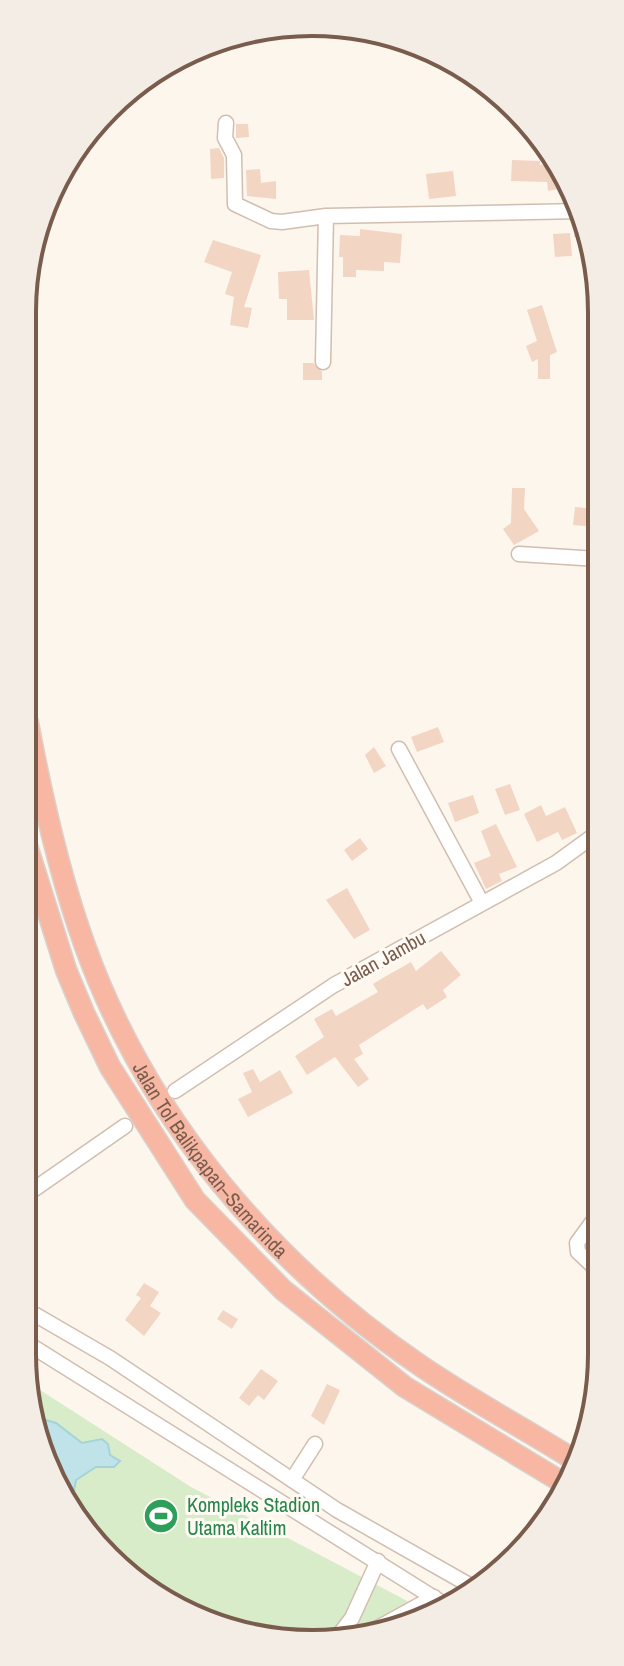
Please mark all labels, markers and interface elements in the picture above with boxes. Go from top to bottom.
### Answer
street label: Jalan Jambu [336,924,430,992]
street label: Jalan Tol Balikpapan–Samarinda [127,1057,294,1263]
place label: Kompleks Stadion Utama Kaltim [187,1491,320,1541]
sports icon: Kompleks Stadion Utama Kaltim [142,1497,180,1535]

